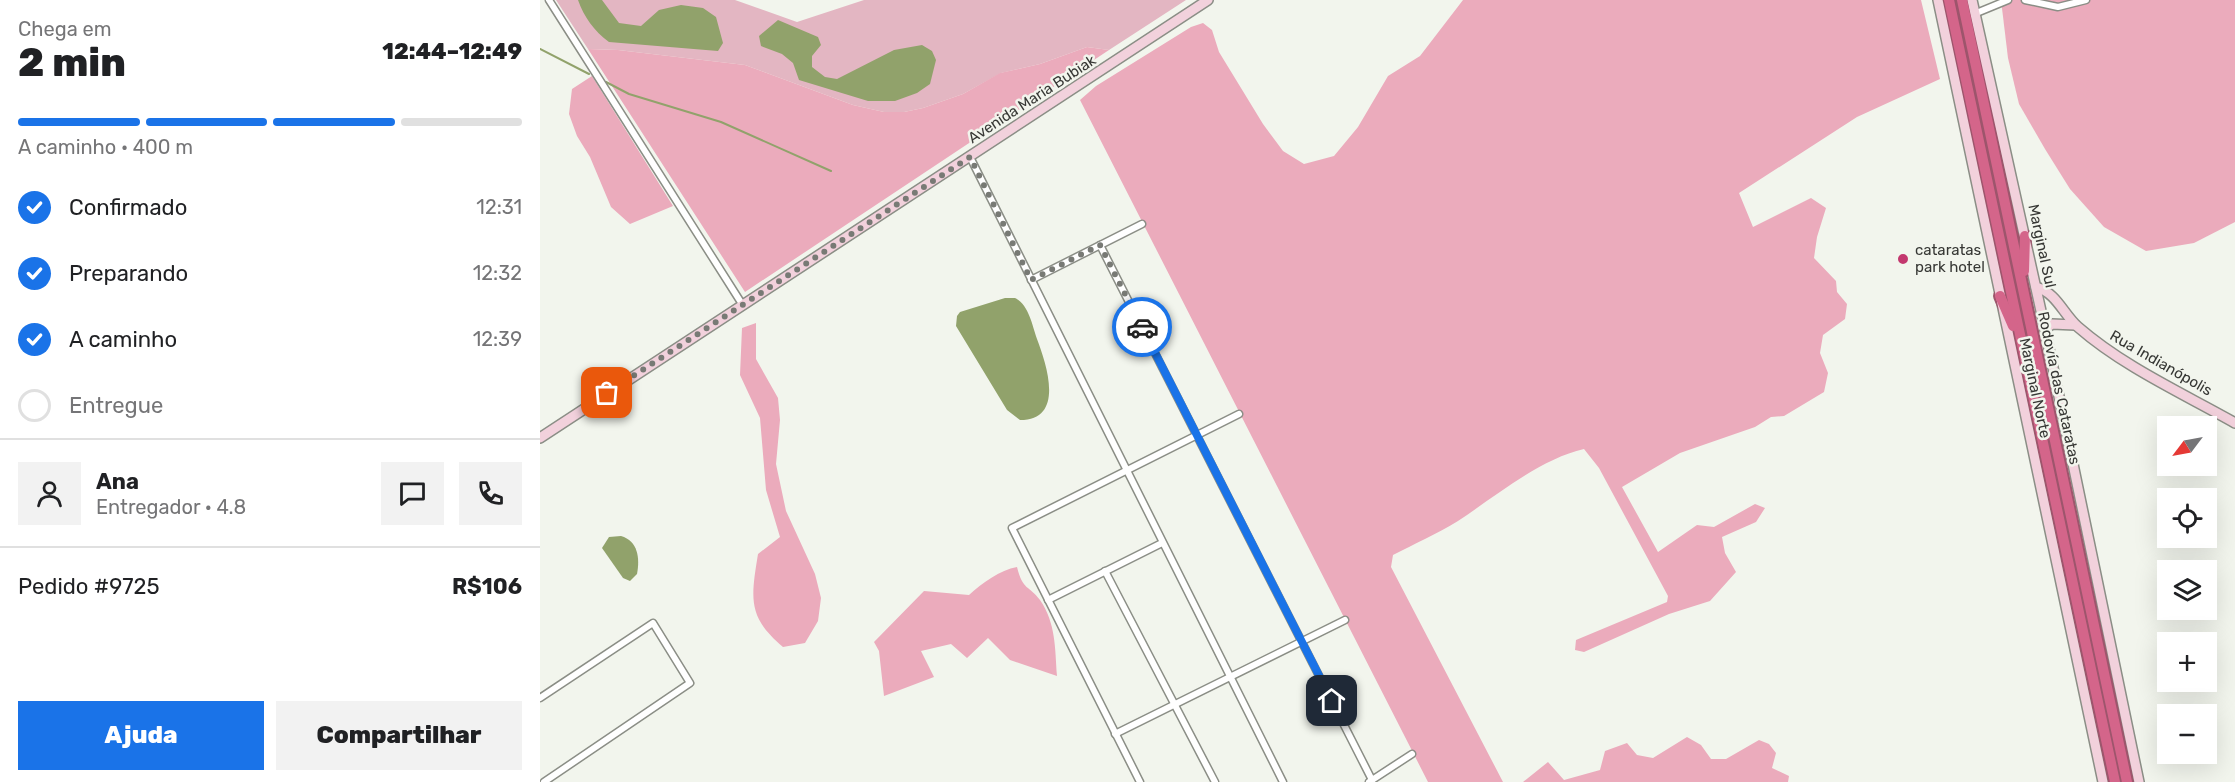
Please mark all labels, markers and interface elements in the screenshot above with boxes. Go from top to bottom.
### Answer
text: Chega em [18,17,112,41]
text: 12:44–12:49 [382,38,522,65]
text: 2 min [18,40,126,86]
street label: Avenida Maria Bubiak [965,51,1099,147]
text: A caminho · 400 m [18,135,193,159]
icon: check [18,191,51,224]
text: Confirmado [69,194,187,221]
text: 12:31 [476,195,522,219]
street label: Marginal Sul [2024,203,2060,289]
place label: cataratas park hotel [1915,241,1985,276]
marker: cataratas park hotel [1896,252,1910,266]
icon: check [18,257,51,290]
text: Preparando [69,260,188,287]
text: 12:32 [473,261,522,285]
courier [1112,297,1172,357]
street label: Rodovía das Cataratas [2034,310,2084,466]
icon: car [1126,311,1159,344]
icon: check [18,323,51,356]
text: A caminho [69,326,177,353]
street label: Rua Indianópolis [2107,326,2216,400]
text: 12:39 [473,327,522,351]
street label: Marginal Norte [2016,336,2054,440]
pin [581,367,632,418]
icon: bag [590,376,623,409]
text: Entregue [69,392,163,419]
north arrow [2157,416,2217,476]
map controls [2157,416,2217,764]
button: person [18,462,81,525]
button: chat [381,462,444,525]
button: phone [459,462,522,525]
text: Ana [96,468,139,495]
button: locate [2157,488,2217,548]
text: Entregador · 4.8 [96,495,246,519]
button: layers [2157,560,2217,620]
text: Pedido #9725 [18,573,159,600]
text: R$106 [452,573,522,600]
button: + [2157,632,2217,692]
pin [1306,675,1357,726]
icon: home [1315,684,1348,717]
button: Ajuda [18,701,264,770]
button: Compartilhar [276,701,522,770]
button: − [2157,704,2217,764]

